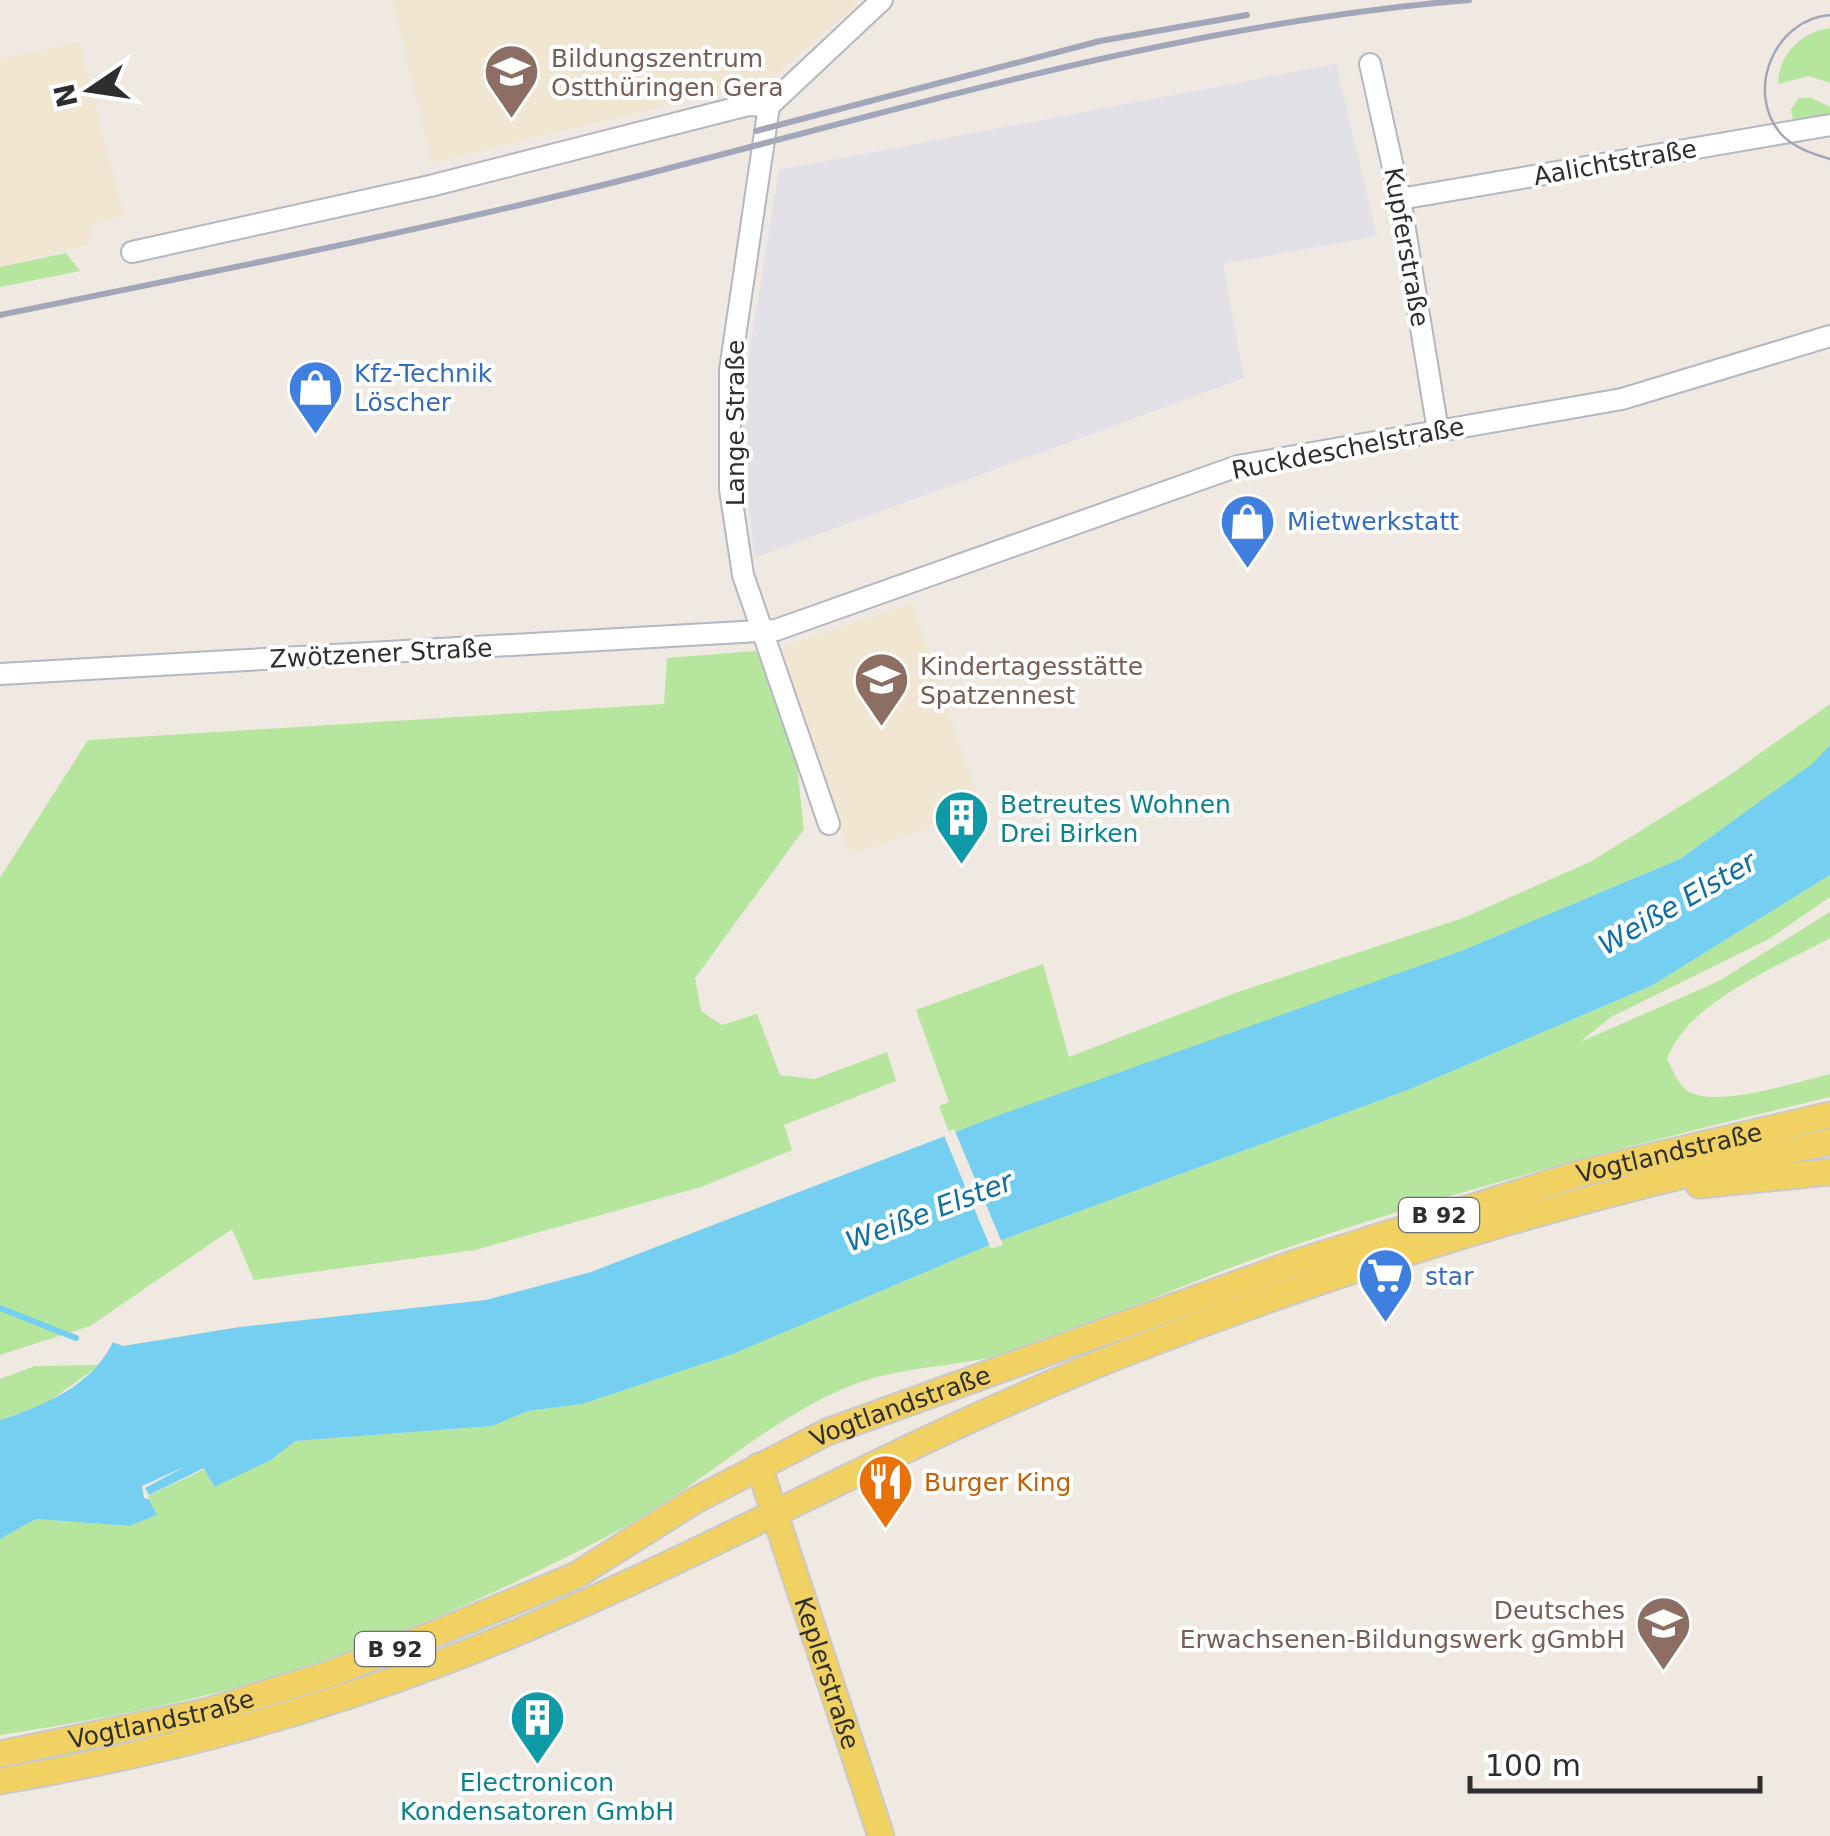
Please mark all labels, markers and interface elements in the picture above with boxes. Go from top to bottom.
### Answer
north arrow [40,40,140,140]
school or university icon: Bildungszentrum Ostthüringen Gera [482,42,542,121]
place label: Bildungszentrum Ostthüringen Gera [551,44,783,102]
text: N [47,80,85,111]
street label: Aalichtstraße [1531,134,1699,191]
street label: Kupferstraße [1378,165,1435,329]
street label: Lange Straße [721,340,750,506]
shop icon: Kfz-Technik Löscher [285,357,345,436]
place label: Kfz-Technik Löscher [354,359,493,417]
street label: Ruckdeschelstraße [1229,412,1467,485]
shop icon: Mietwerkstatt [1218,491,1278,570]
place label: Mietwerkstatt [1287,507,1459,536]
street label: Zwötzener Straße [269,633,493,674]
school or university icon: Kindertagesstätte Spatzennest [851,650,911,729]
place label: Kindertagesstätte Spatzennest [920,652,1143,710]
building icon: Betreutes Wohnen Drei Birken [931,788,991,867]
place label: Betreutes Wohnen Drei Birken [1000,790,1231,848]
water label: Weiße Elster [1593,844,1763,962]
street label: Vogtlandstraße [1573,1117,1765,1189]
water label: Weiße Elster [841,1164,1019,1258]
road number: B 92 [1399,1198,1479,1232]
supermarket icon: star [1356,1246,1416,1325]
place label: star [1425,1262,1474,1291]
street label: Vogtlandstraße [805,1360,994,1453]
restaurant icon: Burger King [855,1452,915,1531]
place label: Burger King [924,1468,1071,1497]
street label: Keplerstraße [788,1593,865,1753]
school or university icon: Deutsches Erwachsenen-Bildungswerk gGmbH [1634,1594,1694,1673]
place label: Deutsches Erwachsenen-Bildungswerk gGmbH [1180,1596,1625,1654]
road number: B 92 [355,1632,435,1666]
street label: Vogtlandstraße [66,1684,258,1755]
building icon: Electronicon Kondensatoren GmbH [507,1688,567,1767]
scale bar [1470,1731,1760,1793]
text: 100 m [1485,1748,1581,1783]
place label: Electronicon Kondensatoren GmbH [400,1768,674,1826]

